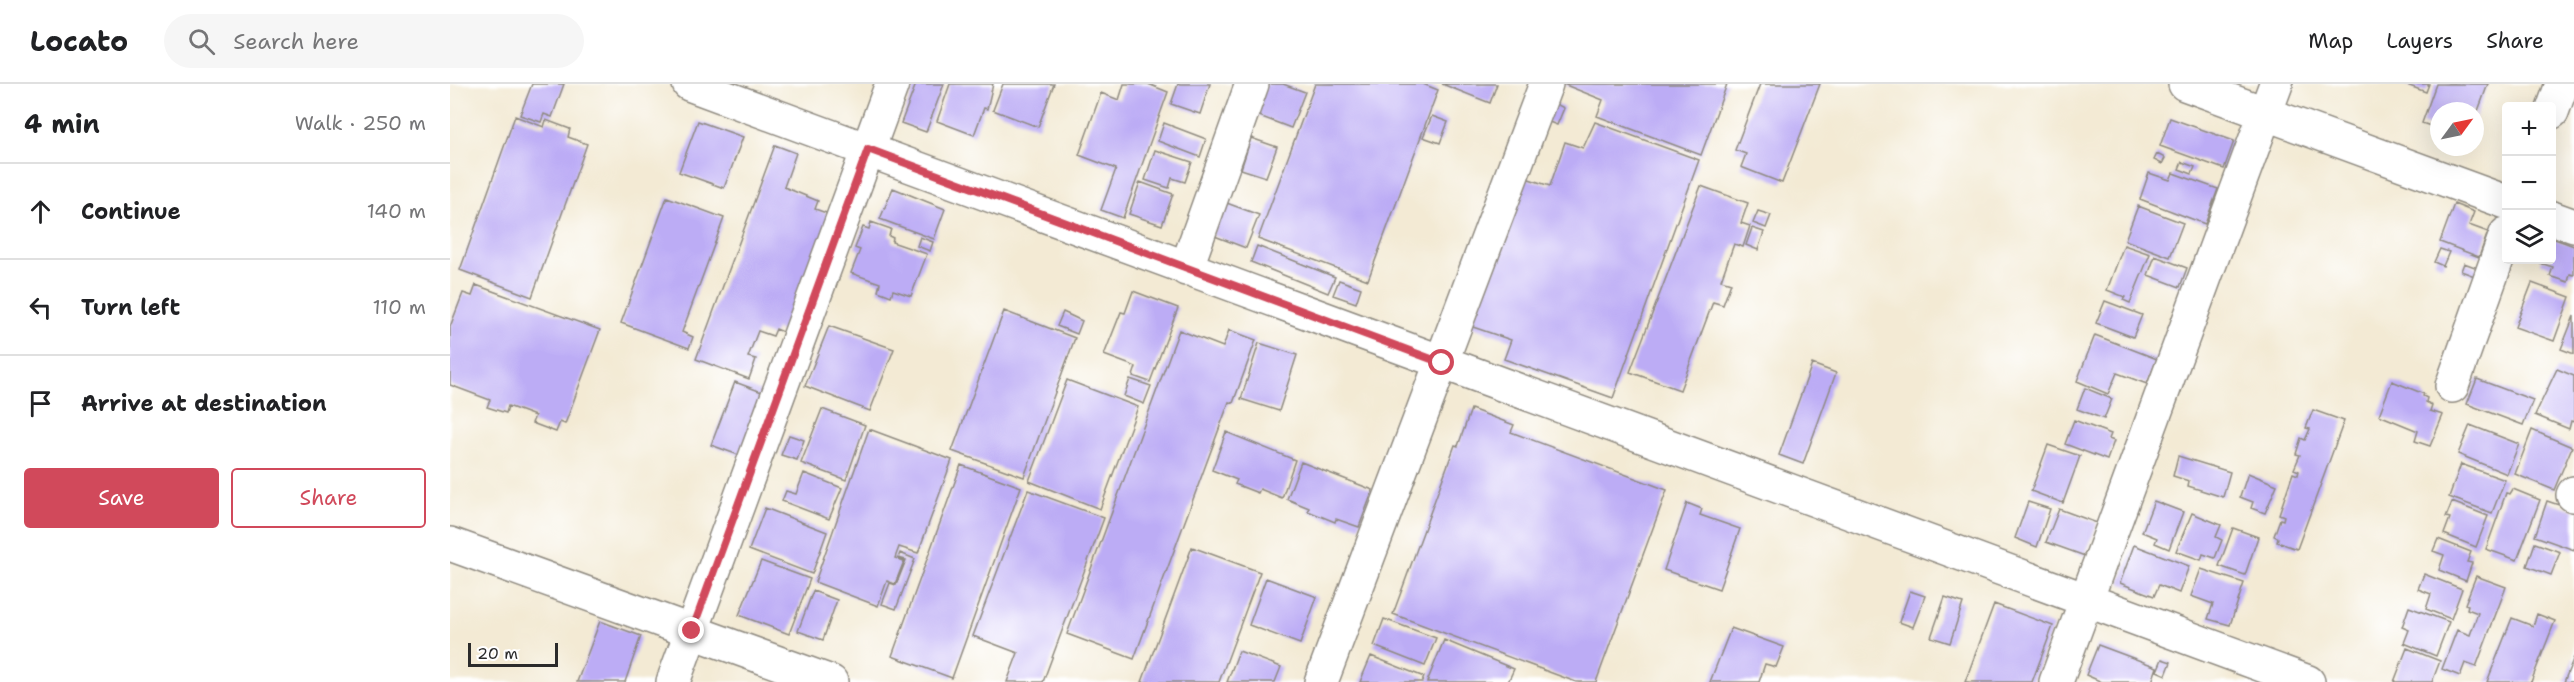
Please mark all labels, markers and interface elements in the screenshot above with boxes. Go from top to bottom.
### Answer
search box [164,14,584,68]
text: Locato [30,22,128,60]
icon: search [185,25,218,58]
text: Search here [233,27,359,56]
text: Map [2308,27,2353,55]
text: Layers [2386,27,2453,55]
text: Share [2486,27,2544,55]
north arrow [2430,102,2484,156]
map controls [2502,102,2556,264]
button: + [2502,102,2556,156]
text: 4 min [24,106,100,141]
text: Walk · 250 m [295,110,426,136]
button: − [2502,156,2556,210]
icon: ahead [24,195,57,228]
text: Continue [81,197,181,226]
text: 140 m [367,198,426,224]
button: layers [2502,210,2556,264]
icon: left [24,291,57,324]
text: Turn left [81,293,180,322]
text: 110 m [372,294,426,320]
route start [1428,349,1454,375]
icon: arrive [24,387,57,420]
text: Arrive at destination [81,389,327,418]
button: Save [24,468,219,528]
button: Share [231,468,426,528]
route end [678,617,704,643]
scale bar [468,640,558,668]
text: 20 m [477,643,518,664]

